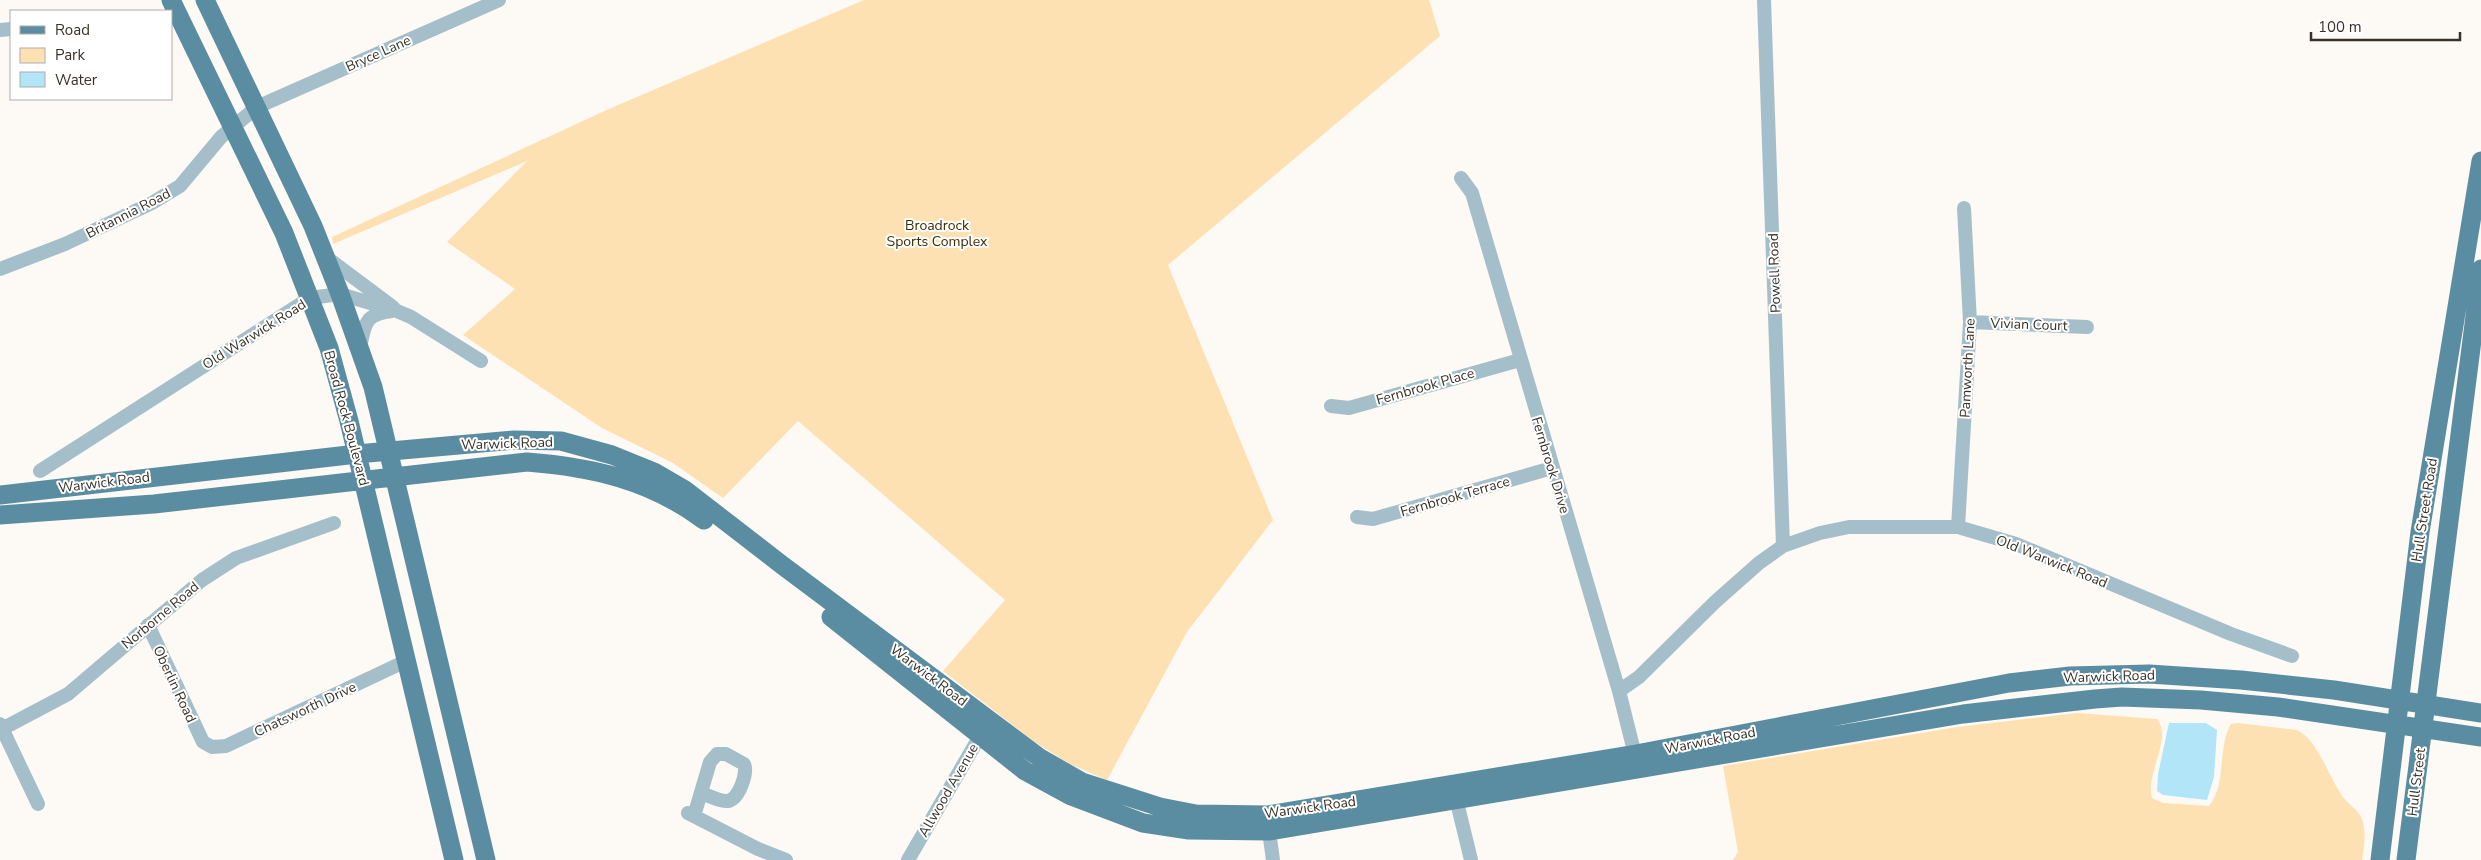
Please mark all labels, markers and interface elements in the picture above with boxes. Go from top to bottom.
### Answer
legend [10,10,172,100]
scale bar [2311,10,2460,42]
text: 100 m [2318,17,2362,37]
text: Road [55,20,90,40]
street label: Bryce Lane [342,31,414,76]
text: Park [55,45,85,65]
text: Water [55,70,98,90]
street label: Britannia Road [83,184,174,243]
park label: Broadrock Sports Complex [887,216,988,251]
street label: Powell Road [1764,233,1785,313]
street label: Old Warwick Road [199,295,310,374]
street label: Vivian Court [1989,314,2068,335]
street label: Pamworth Lane [1955,318,1980,418]
street label: Broad Rock Boulevard [319,348,374,488]
street label: Fernbrook Place [1374,363,1476,410]
street label: Fernbrook Drive [1527,414,1574,516]
street label: Warwick Road [461,432,553,455]
street label: Hull Street Road [2407,457,2442,563]
street label: Warwick Road [57,467,151,498]
street label: Fernbrook Terrace [1398,472,1512,521]
street label: Old Warwick Road [1993,530,2110,593]
street label: Norborne Road [118,577,203,653]
street label: Warwick Road [886,640,971,711]
street label: Oberlin Road [148,643,201,726]
street label: Warwick Road [2063,665,2155,688]
street label: Chatsworth Drive [251,677,359,741]
street label: Warwick Road [1663,722,1757,759]
street label: Allwood Avenue [914,740,983,840]
street label: Hull Street [2403,747,2430,817]
street label: Warwick Road [1263,792,1357,823]

